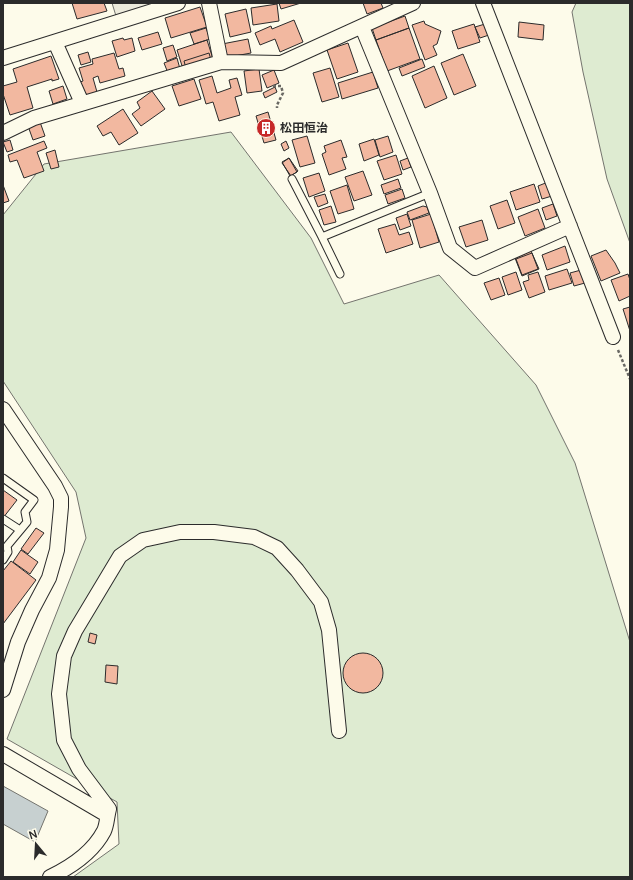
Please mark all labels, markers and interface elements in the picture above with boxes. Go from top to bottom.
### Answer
building icon: 松田恒治 [255,117,277,139]
place label: 松田恒治 [280,119,328,136]
north arrow [16,824,56,864]
text: N [27,826,39,842]

